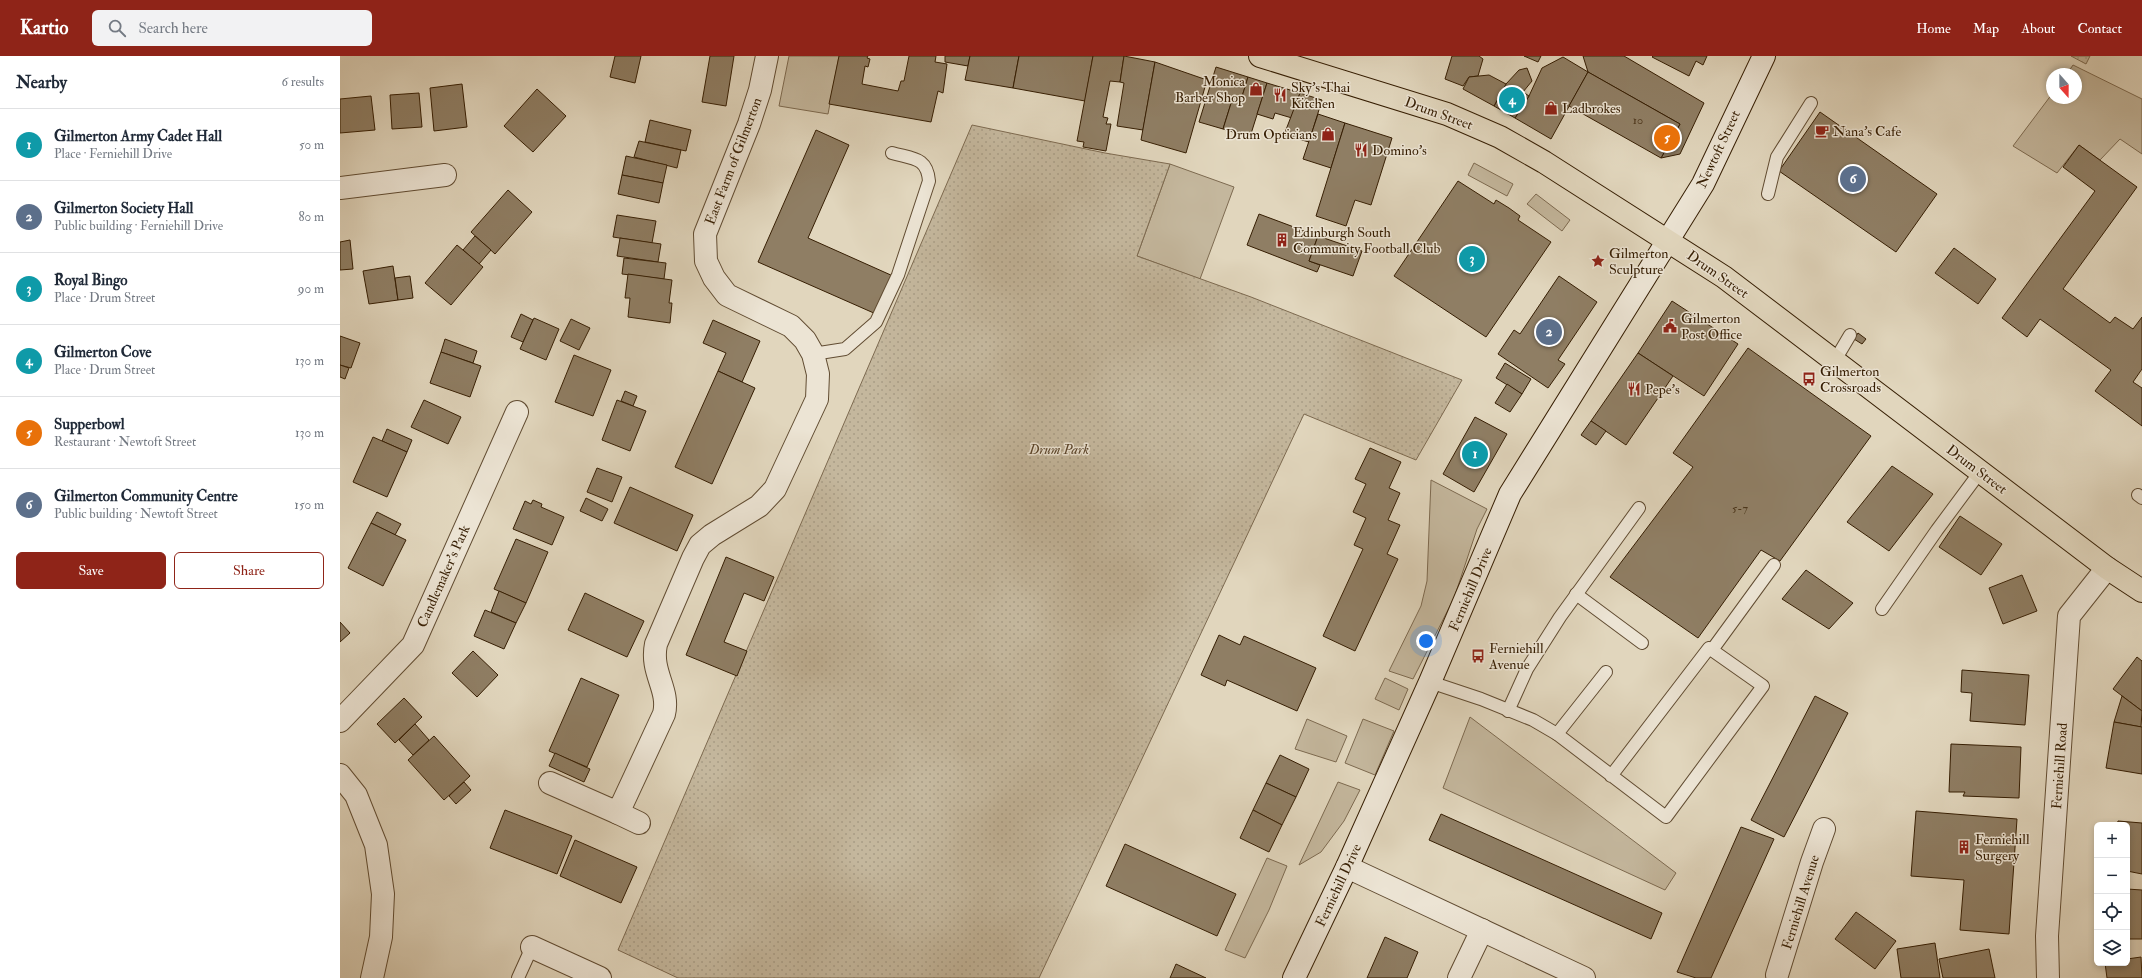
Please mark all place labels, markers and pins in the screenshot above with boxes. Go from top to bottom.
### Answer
place label: Monica Barber Shop [1175,73,1245,107]
place label: Sky's Thai Kitchen [1291,79,1351,112]
shop icon: Monica Barber Shop [1248,81,1264,97]
pin: 4 [1499,85,1525,115]
restaurant icon: Sky's Thai Kitchen [1272,87,1288,103]
shop icon: Ladbrokes [1543,100,1559,116]
place label: Ladbrokes [1562,100,1621,117]
pin: 5 [1654,123,1680,153]
cafe icon: Nana's Cafe [1814,123,1830,139]
place label: Nana's Cafe [1833,123,1901,140]
place label: Drum Opticians [1226,126,1317,144]
shop icon: Drum Opticians [1320,126,1336,142]
restaurant icon: Domino's [1353,142,1369,158]
place label: Domino's [1372,142,1427,159]
pin: 6 [1840,164,1866,194]
place label: Edinburgh South Community Football Club [1293,224,1441,258]
building icon: Edinburgh South Community Football Club [1274,232,1290,248]
pin: 3 [1459,244,1485,274]
place label: Gilmerton Sculpture [1609,245,1668,279]
place icon: Gilmerton Sculpture [1590,253,1606,269]
place label: Gilmerton Post Office [1681,310,1742,343]
pin: 2 [1536,317,1562,347]
public building icon: Gilmerton Post Office [1662,318,1678,334]
place label: Gilmerton Crossroads [1820,363,1881,396]
bus stop icon: Gilmerton Crossroads [1801,371,1817,387]
restaurant icon: Pepe's [1626,381,1642,397]
place label: Pepe's [1645,381,1680,399]
pin: 1 [1462,439,1488,469]
place label: Ferniehill Avenue [1488,640,1544,673]
bus stop icon: Ferniehill Avenue [1470,648,1486,664]
place label: Ferniehill Surgery [1975,831,2030,865]
building icon: Ferniehill Surgery [1956,839,1972,855]

